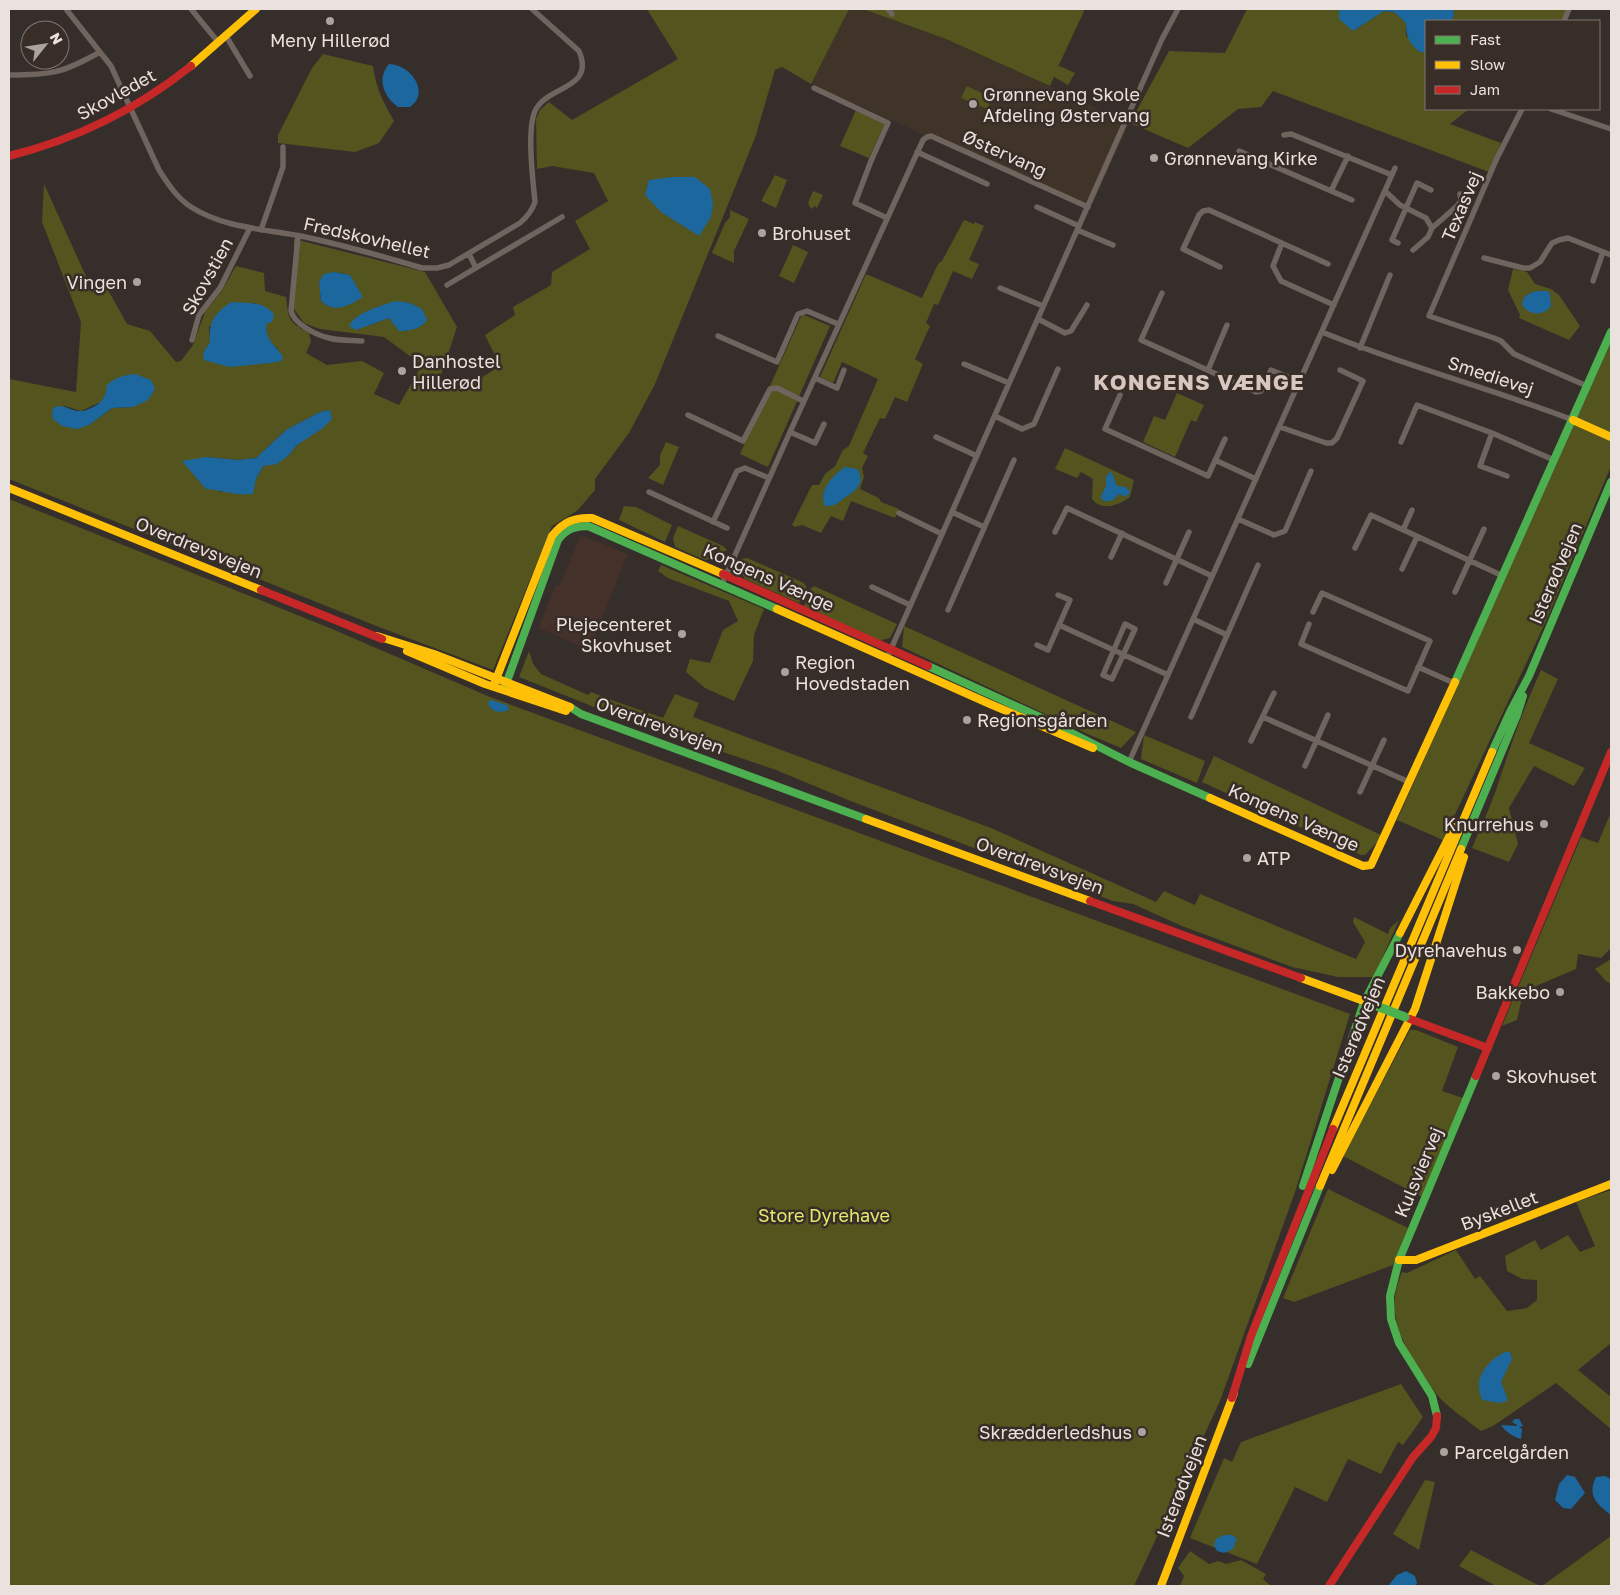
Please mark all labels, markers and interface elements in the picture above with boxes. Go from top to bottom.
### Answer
marker: Meny Hillerød [324,15,336,27]
north arrow [20,20,70,70]
legend [1425,20,1600,110]
text: N [47,29,67,47]
place label: Meny Hillerød [270,29,390,51]
text: Fast [1470,30,1501,48]
text: Slow [1470,55,1505,73]
street label: Skovledet [73,63,159,125]
text: Jam [1470,80,1500,98]
place label: Grønnevang Skole Afdeling Østervang [983,83,1150,126]
marker: Grønnevang Skole Afdeling Østervang [967,98,979,110]
street label: Østervang [959,125,1051,181]
place label: Grønnevang Kirke [1164,147,1317,169]
marker: Grønnevang Kirke [1148,152,1160,164]
street label: Texasvej [1436,168,1486,244]
street label: Fredskovhellet [301,212,433,262]
place label: Brohuset [772,222,851,244]
marker: Brohuset [756,227,768,239]
street label: Skovstien [177,234,237,318]
place label: Vingen [66,271,127,293]
marker: Vingen [131,276,143,288]
place label: Danhostel Hillerød [412,350,501,393]
street label: Smedievej [1445,351,1537,399]
marker: Danhostel Hillerød [396,365,408,377]
district label: KONGENS VÆNGE [1093,368,1305,395]
street label: Overdrevsvejen [133,512,265,582]
street label: Isterødvejen [1524,519,1586,627]
street label: Kongens Vænge [700,538,838,616]
place label: Plejecenteret Skovhuset [556,613,672,656]
marker: Plejecenteret Skovhuset [676,628,688,640]
place label: Region Hovedstaden [795,651,910,694]
marker: Region Hovedstaden [779,666,791,678]
street label: Overdrevsvejen [593,692,727,758]
place label: Regionsgården [977,709,1107,731]
marker: Regionsgården [961,714,973,726]
street label: Kongens Vænge [1225,778,1363,856]
place label: Knurrehus [1444,813,1534,835]
marker: Knurrehus [1538,818,1550,830]
street label: Overdrevsvejen [973,832,1107,898]
place label: ATP [1257,847,1291,869]
marker: ATP [1241,852,1253,864]
place label: Dyrehavehus [1395,939,1507,961]
marker: Dyrehavehus [1511,944,1523,956]
street label: Isterødvejen [1327,973,1389,1081]
place label: Bakkebo [1475,981,1550,1003]
marker: Bakkebo [1554,986,1566,998]
place label: Skovhuset [1506,1065,1597,1087]
marker: Skovhuset [1490,1070,1502,1082]
street label: Kulsviervej [1389,1123,1447,1221]
street label: Byskellet [1457,1185,1541,1235]
park label: Store Dyrehave [758,1204,890,1226]
place label: Skrædderledshus [979,1421,1132,1443]
marker: Skrædderledshus [1136,1426,1148,1438]
street label: Isterødvejen [1151,1432,1211,1540]
place label: Parcelgården [1454,1441,1569,1463]
marker: Parcelgården [1438,1446,1450,1458]

